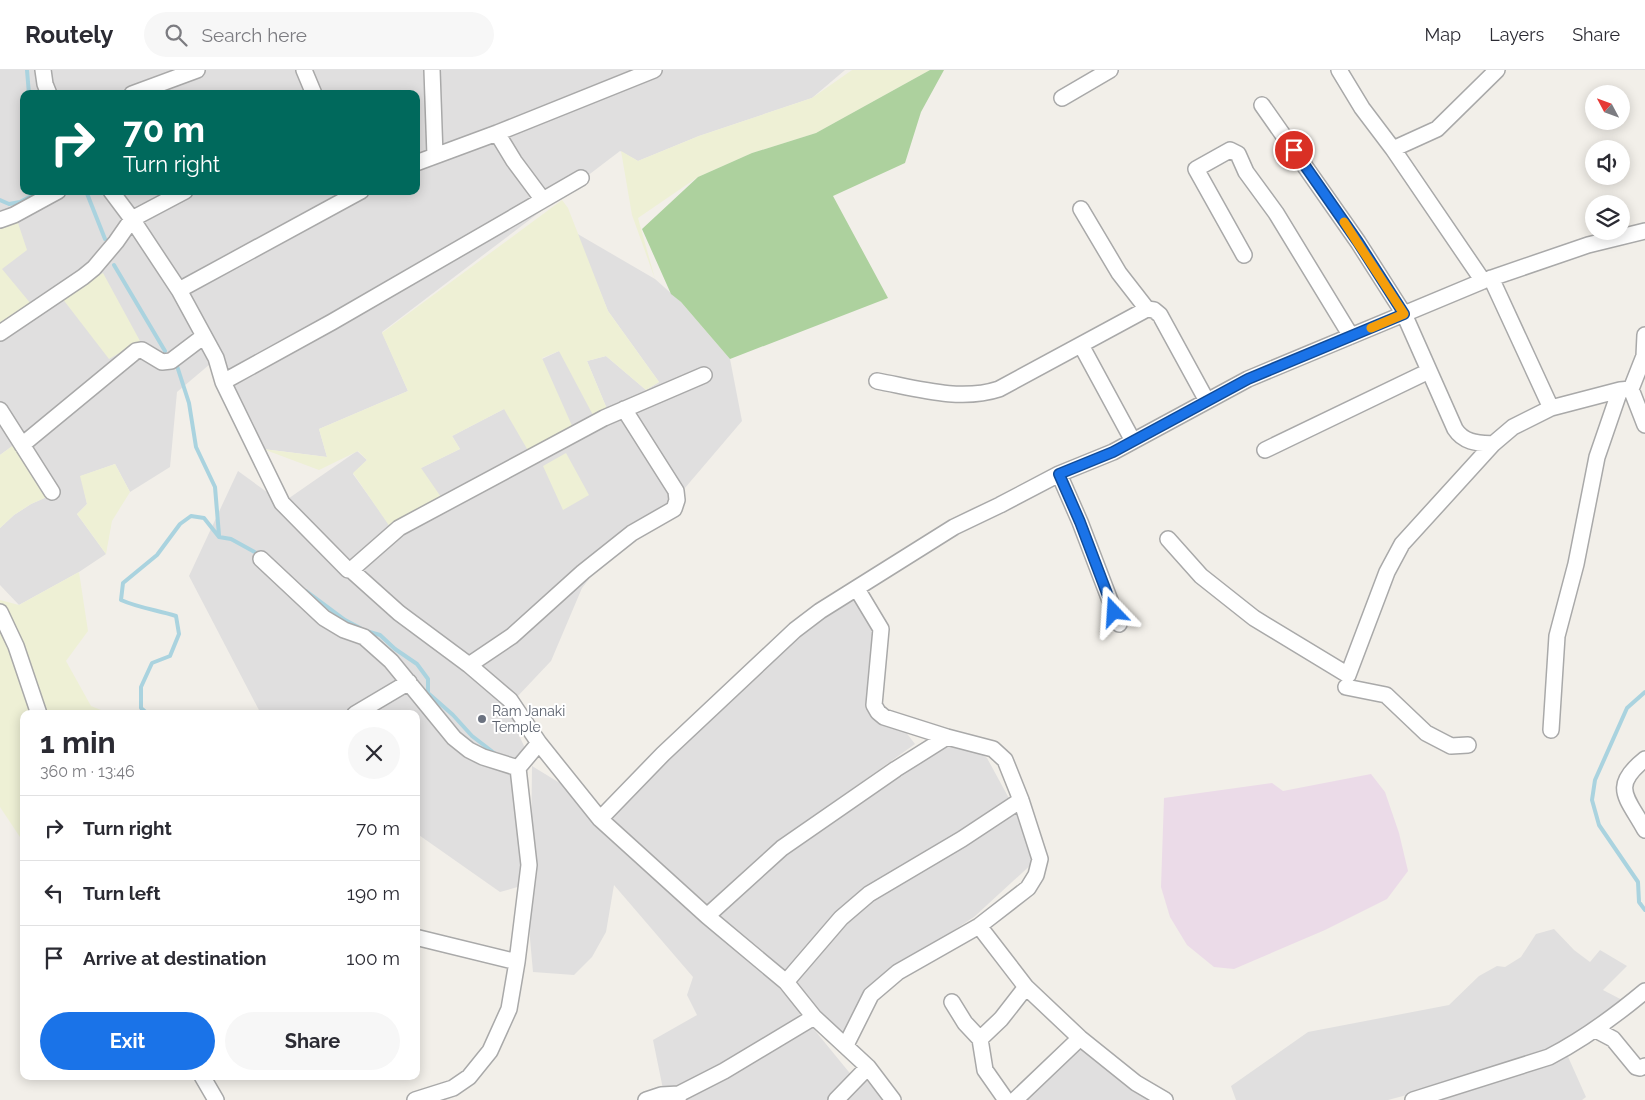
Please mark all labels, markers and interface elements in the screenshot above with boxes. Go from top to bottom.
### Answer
search box [144,12,494,57]
text: Routely [25,20,114,49]
icon: search [162,21,190,49]
text: Search here [202,24,307,46]
text: Map [1425,24,1461,45]
text: Layers [1489,24,1544,45]
text: Share [1572,24,1620,45]
north arrow [1585,85,1630,130]
map controls [1585,85,1630,240]
text: 70 m [123,109,205,150]
icon: right [40,110,105,175]
pin [1273,129,1315,171]
icon: arrive [1280,136,1308,164]
button: sound [1585,140,1630,185]
text: Turn right [123,151,220,177]
button: layers [1585,195,1630,240]
position arrow [1087,585,1139,637]
place label: Ram Janaki Temple [492,703,565,735]
marker: Ram Janaki Temple [476,713,488,725]
text: 1 min [40,725,116,760]
button: close [348,727,400,779]
text: 360 m · 13:46 [40,762,135,781]
icon: right [40,814,68,842]
text: Turn right [83,817,172,839]
text: 70 m [356,817,400,839]
icon: left [40,879,68,907]
text: Turn left [83,882,160,904]
text: 190 m [347,882,400,904]
icon: arrive [40,944,68,972]
text: Arrive at destination [83,947,267,969]
text: 100 m [346,947,400,969]
button: Exit [40,1012,215,1070]
button: Share [225,1012,400,1070]

